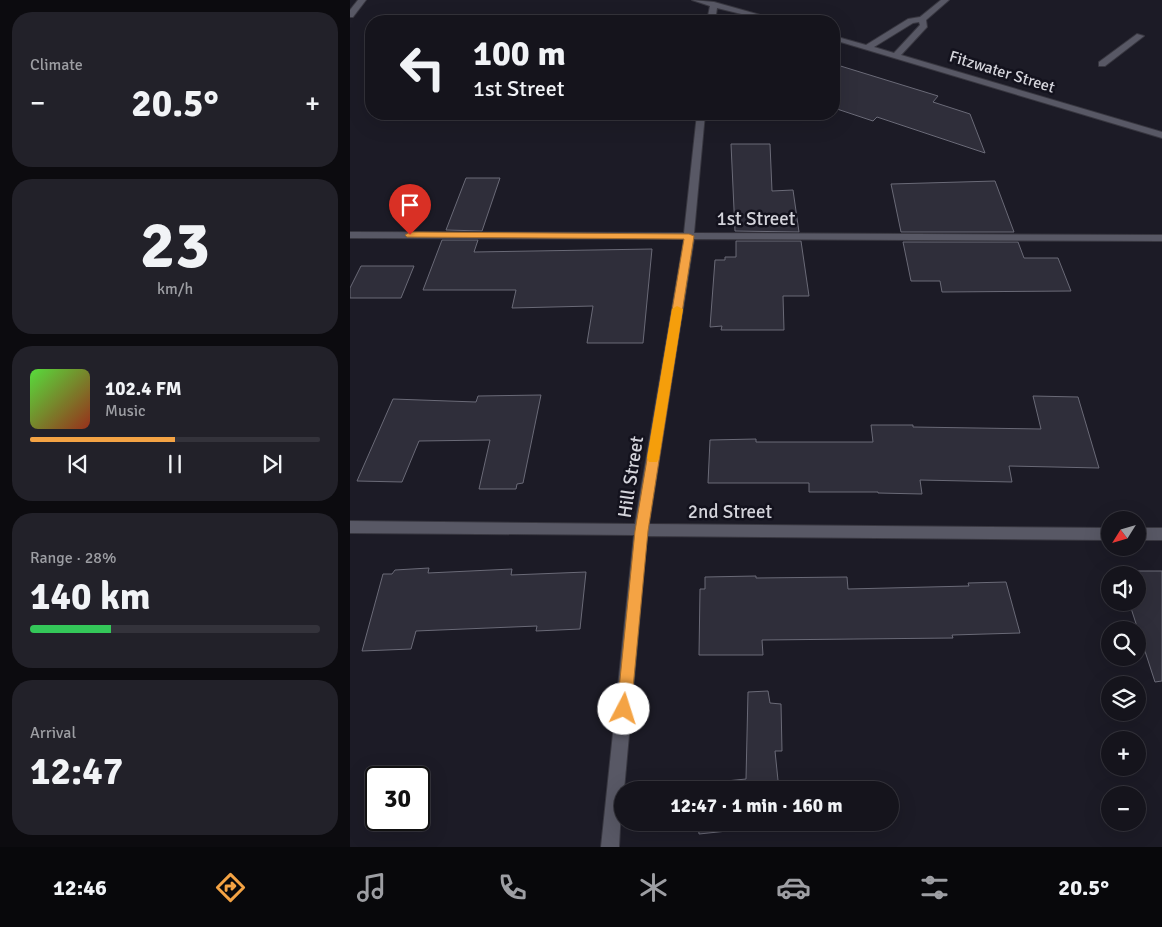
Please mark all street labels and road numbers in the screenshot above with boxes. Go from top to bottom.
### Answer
street label: Fitzwater Street [947,46,1058,98]
street label: 1st Street [717,207,796,231]
street label: Hill Street [613,434,649,520]
street label: 2nd Street [688,500,773,524]

